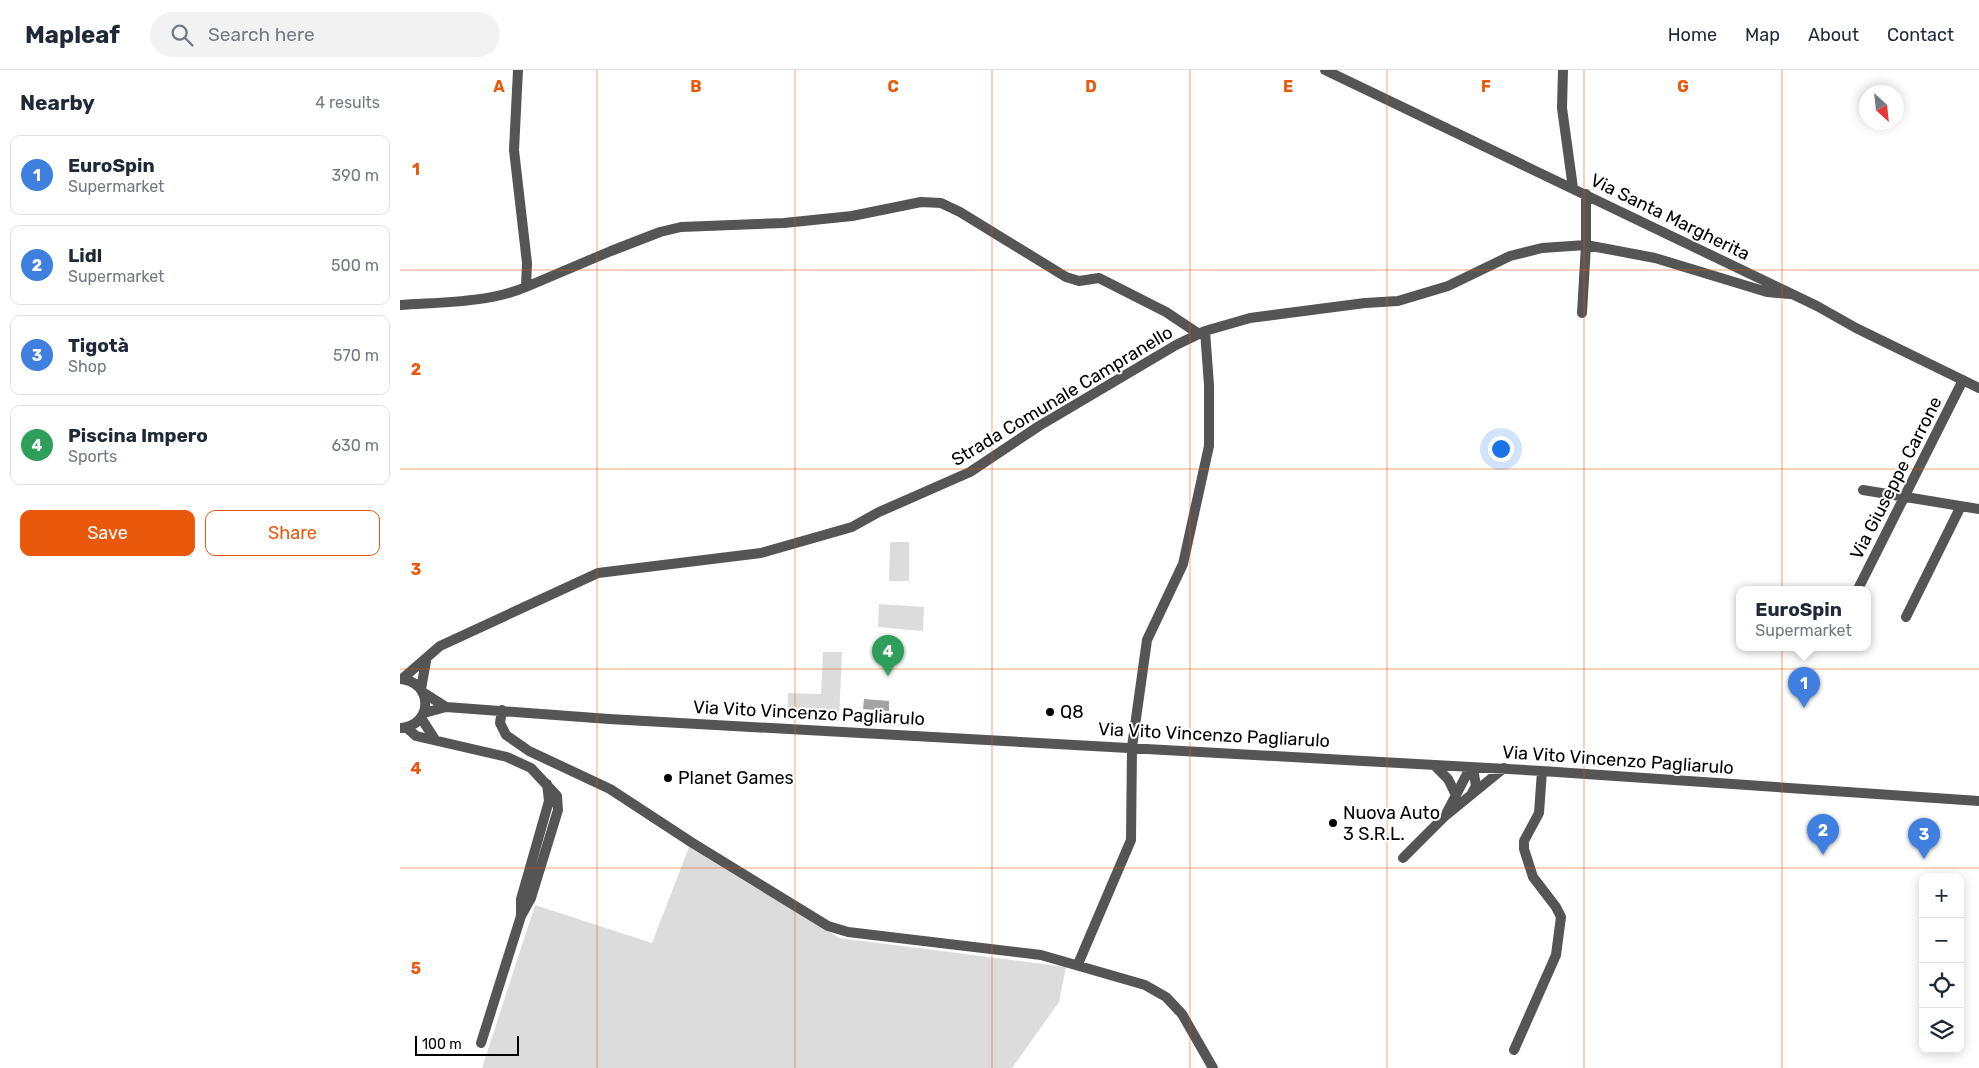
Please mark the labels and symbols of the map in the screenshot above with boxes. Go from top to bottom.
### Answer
text: A [493,77,505,96]
text: B [690,77,702,96]
text: C [887,77,899,96]
text: D [1085,77,1097,96]
text: E [1283,77,1293,96]
text: F [1481,77,1491,96]
text: G [1677,77,1689,96]
north arrow [1859,85,1904,130]
text: 1 [412,160,420,179]
street label: Via Santa Margherita [1587,169,1753,265]
street label: Strada Comunale Campranello [947,321,1177,471]
text: 2 [411,360,421,379]
street label: Via Giuseppe Carrone [1845,393,1947,563]
your location [1488,436,1514,462]
text: 3 [411,560,421,579]
pin: 4 [872,635,904,676]
pin: 1 [1788,667,1820,708]
street label: Via Vito Vincenzo Pagliarulo [693,696,925,730]
place label: Q8 [1060,701,1084,723]
marker: Q8 [1044,706,1056,718]
street label: Via Vito Vincenzo Pagliarulo [1098,718,1330,752]
street label: Via Vito Vincenzo Pagliarulo [1501,741,1735,779]
text: 4 [411,759,422,778]
place label: Planet Games [678,767,794,789]
marker: Planet Games [662,772,674,784]
place label: Nuova Auto 3 S.R.L. [1343,802,1440,845]
pin: 2 [1807,814,1839,855]
marker: Nuova Auto 3 S.R.L. [1327,817,1339,829]
pin: 3 [1908,818,1940,859]
text: 5 [411,959,421,978]
scale bar [415,1033,519,1056]

